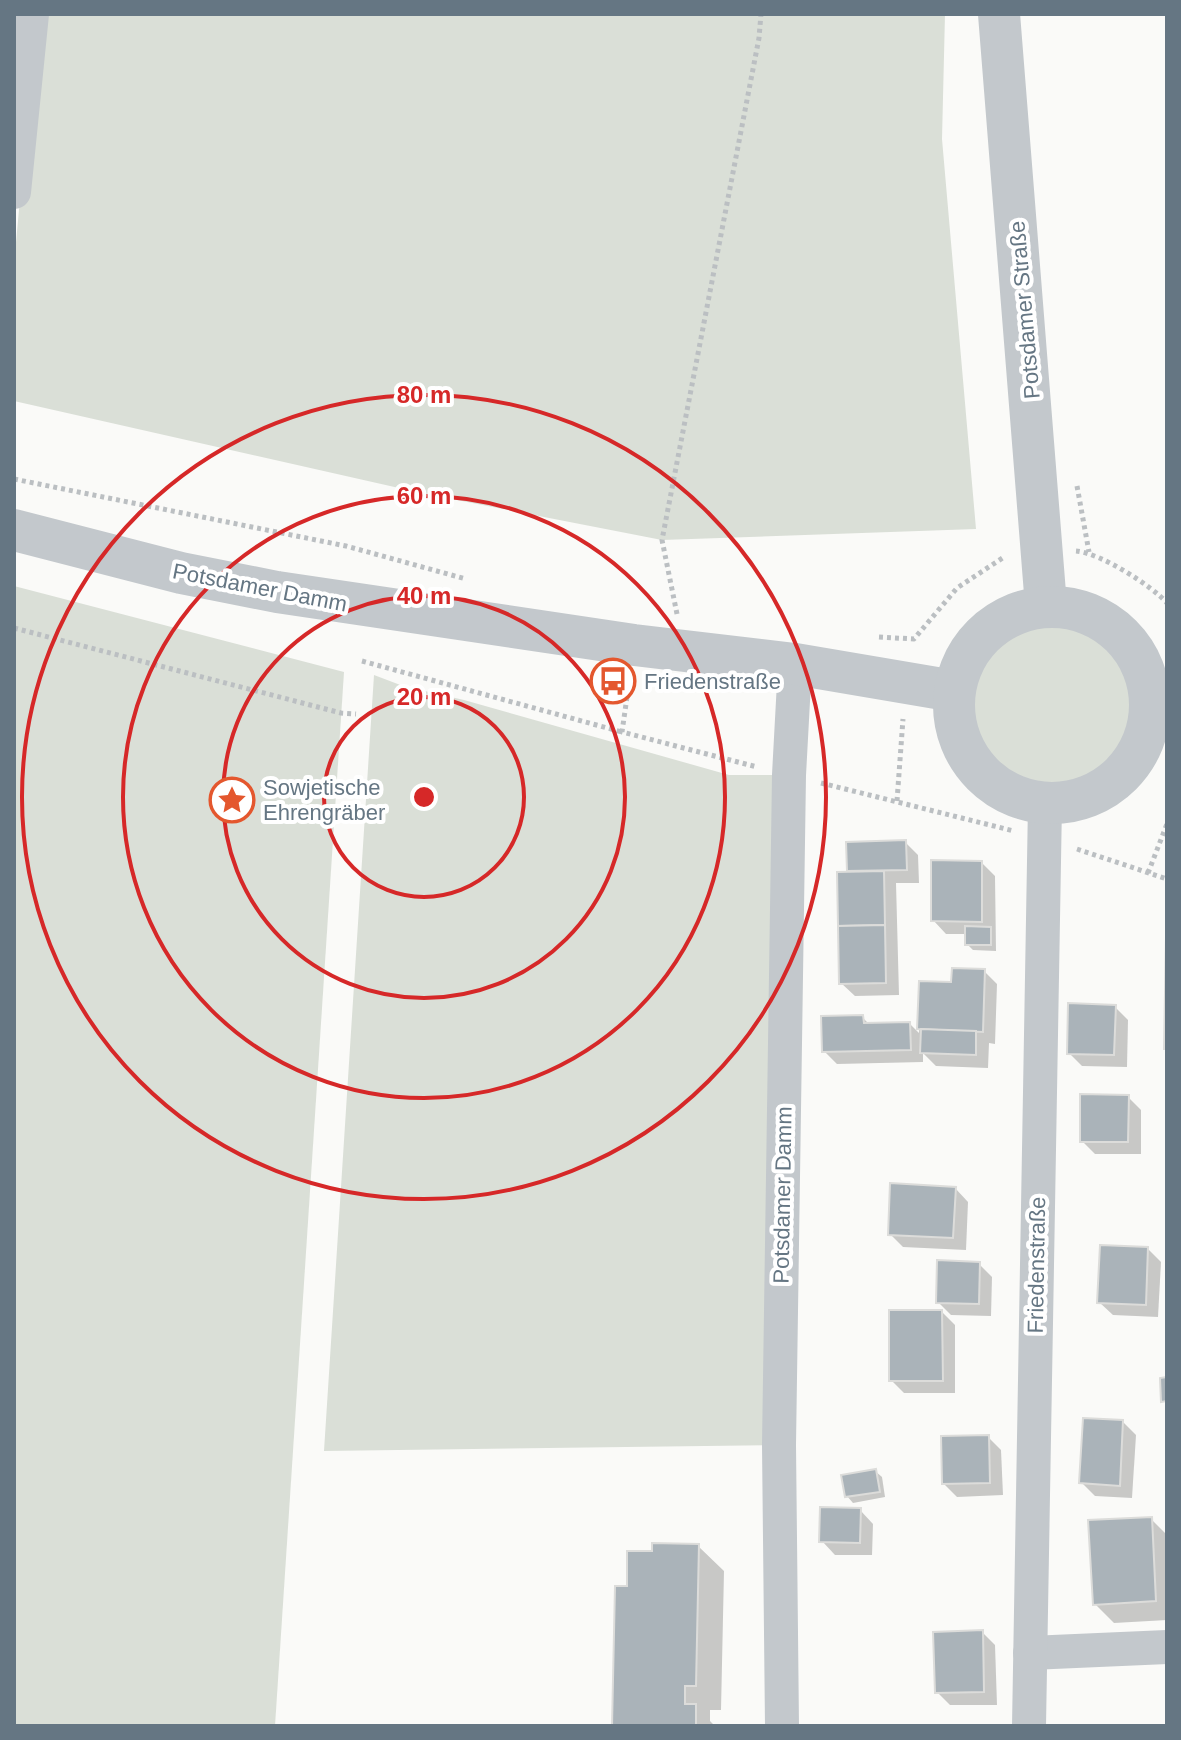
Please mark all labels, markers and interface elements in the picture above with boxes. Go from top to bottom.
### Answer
street label: Potsdamer Straße [1004,220,1045,400]
text: 80 m [397,381,451,408]
text: 60 m [397,482,451,509]
street label: Potsdamer Damm [171,558,349,617]
text: 40 m [397,582,451,609]
bus stop icon: Friedenstraße [589,657,637,705]
place label: Friedenstraße [644,669,781,694]
text: 20 m [397,683,451,710]
place label: Sowjetische Ehrengräber [263,775,385,825]
place icon: Sowjetische Ehrengräber [208,776,256,824]
centre of rings [410,783,438,811]
street label: Potsdamer Damm [768,1106,797,1284]
street label: Friedenstraße [1023,1196,1050,1334]

